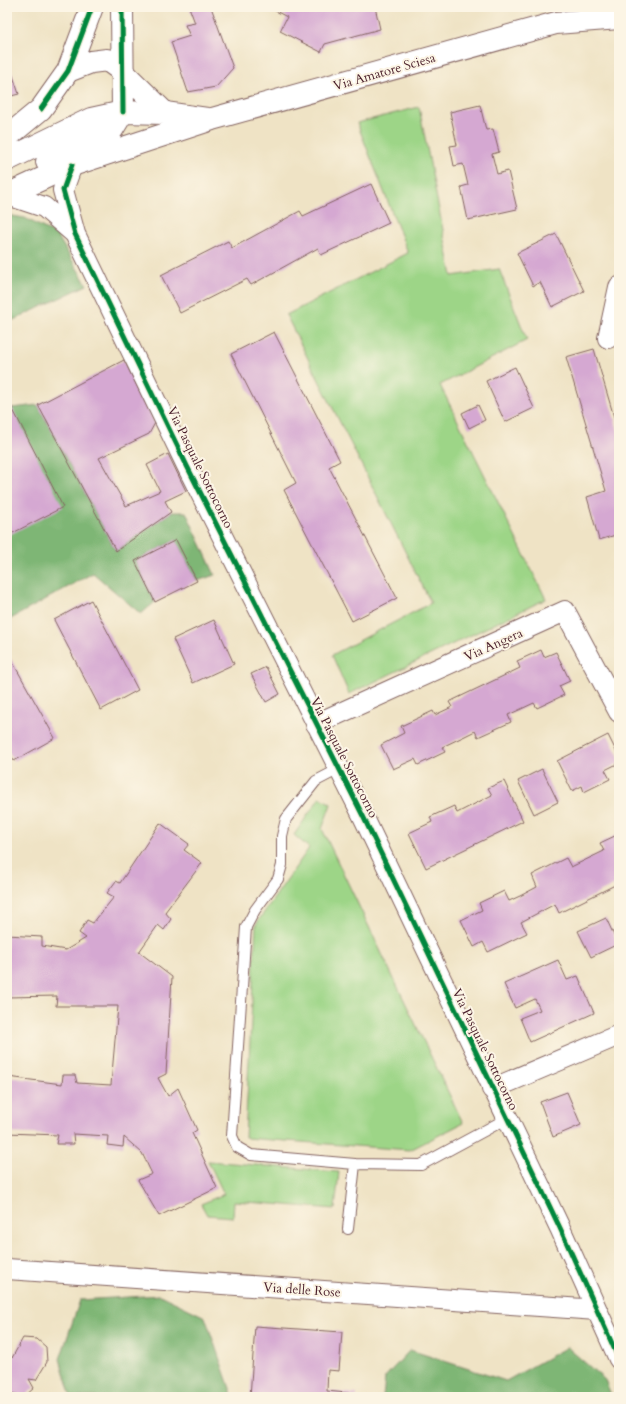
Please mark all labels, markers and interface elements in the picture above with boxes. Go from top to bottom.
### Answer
street label: Via Amatore Sciesa [331,49,438,95]
street label: Via Pasquale Sottocorno [163,404,237,531]
street label: Via Angera [461,624,526,666]
street label: Via Pasquale Sottocorno [306,694,382,821]
street label: Via Pasquale Sottocorno [448,986,522,1113]
street label: Via delle Rose [263,1278,341,1302]

